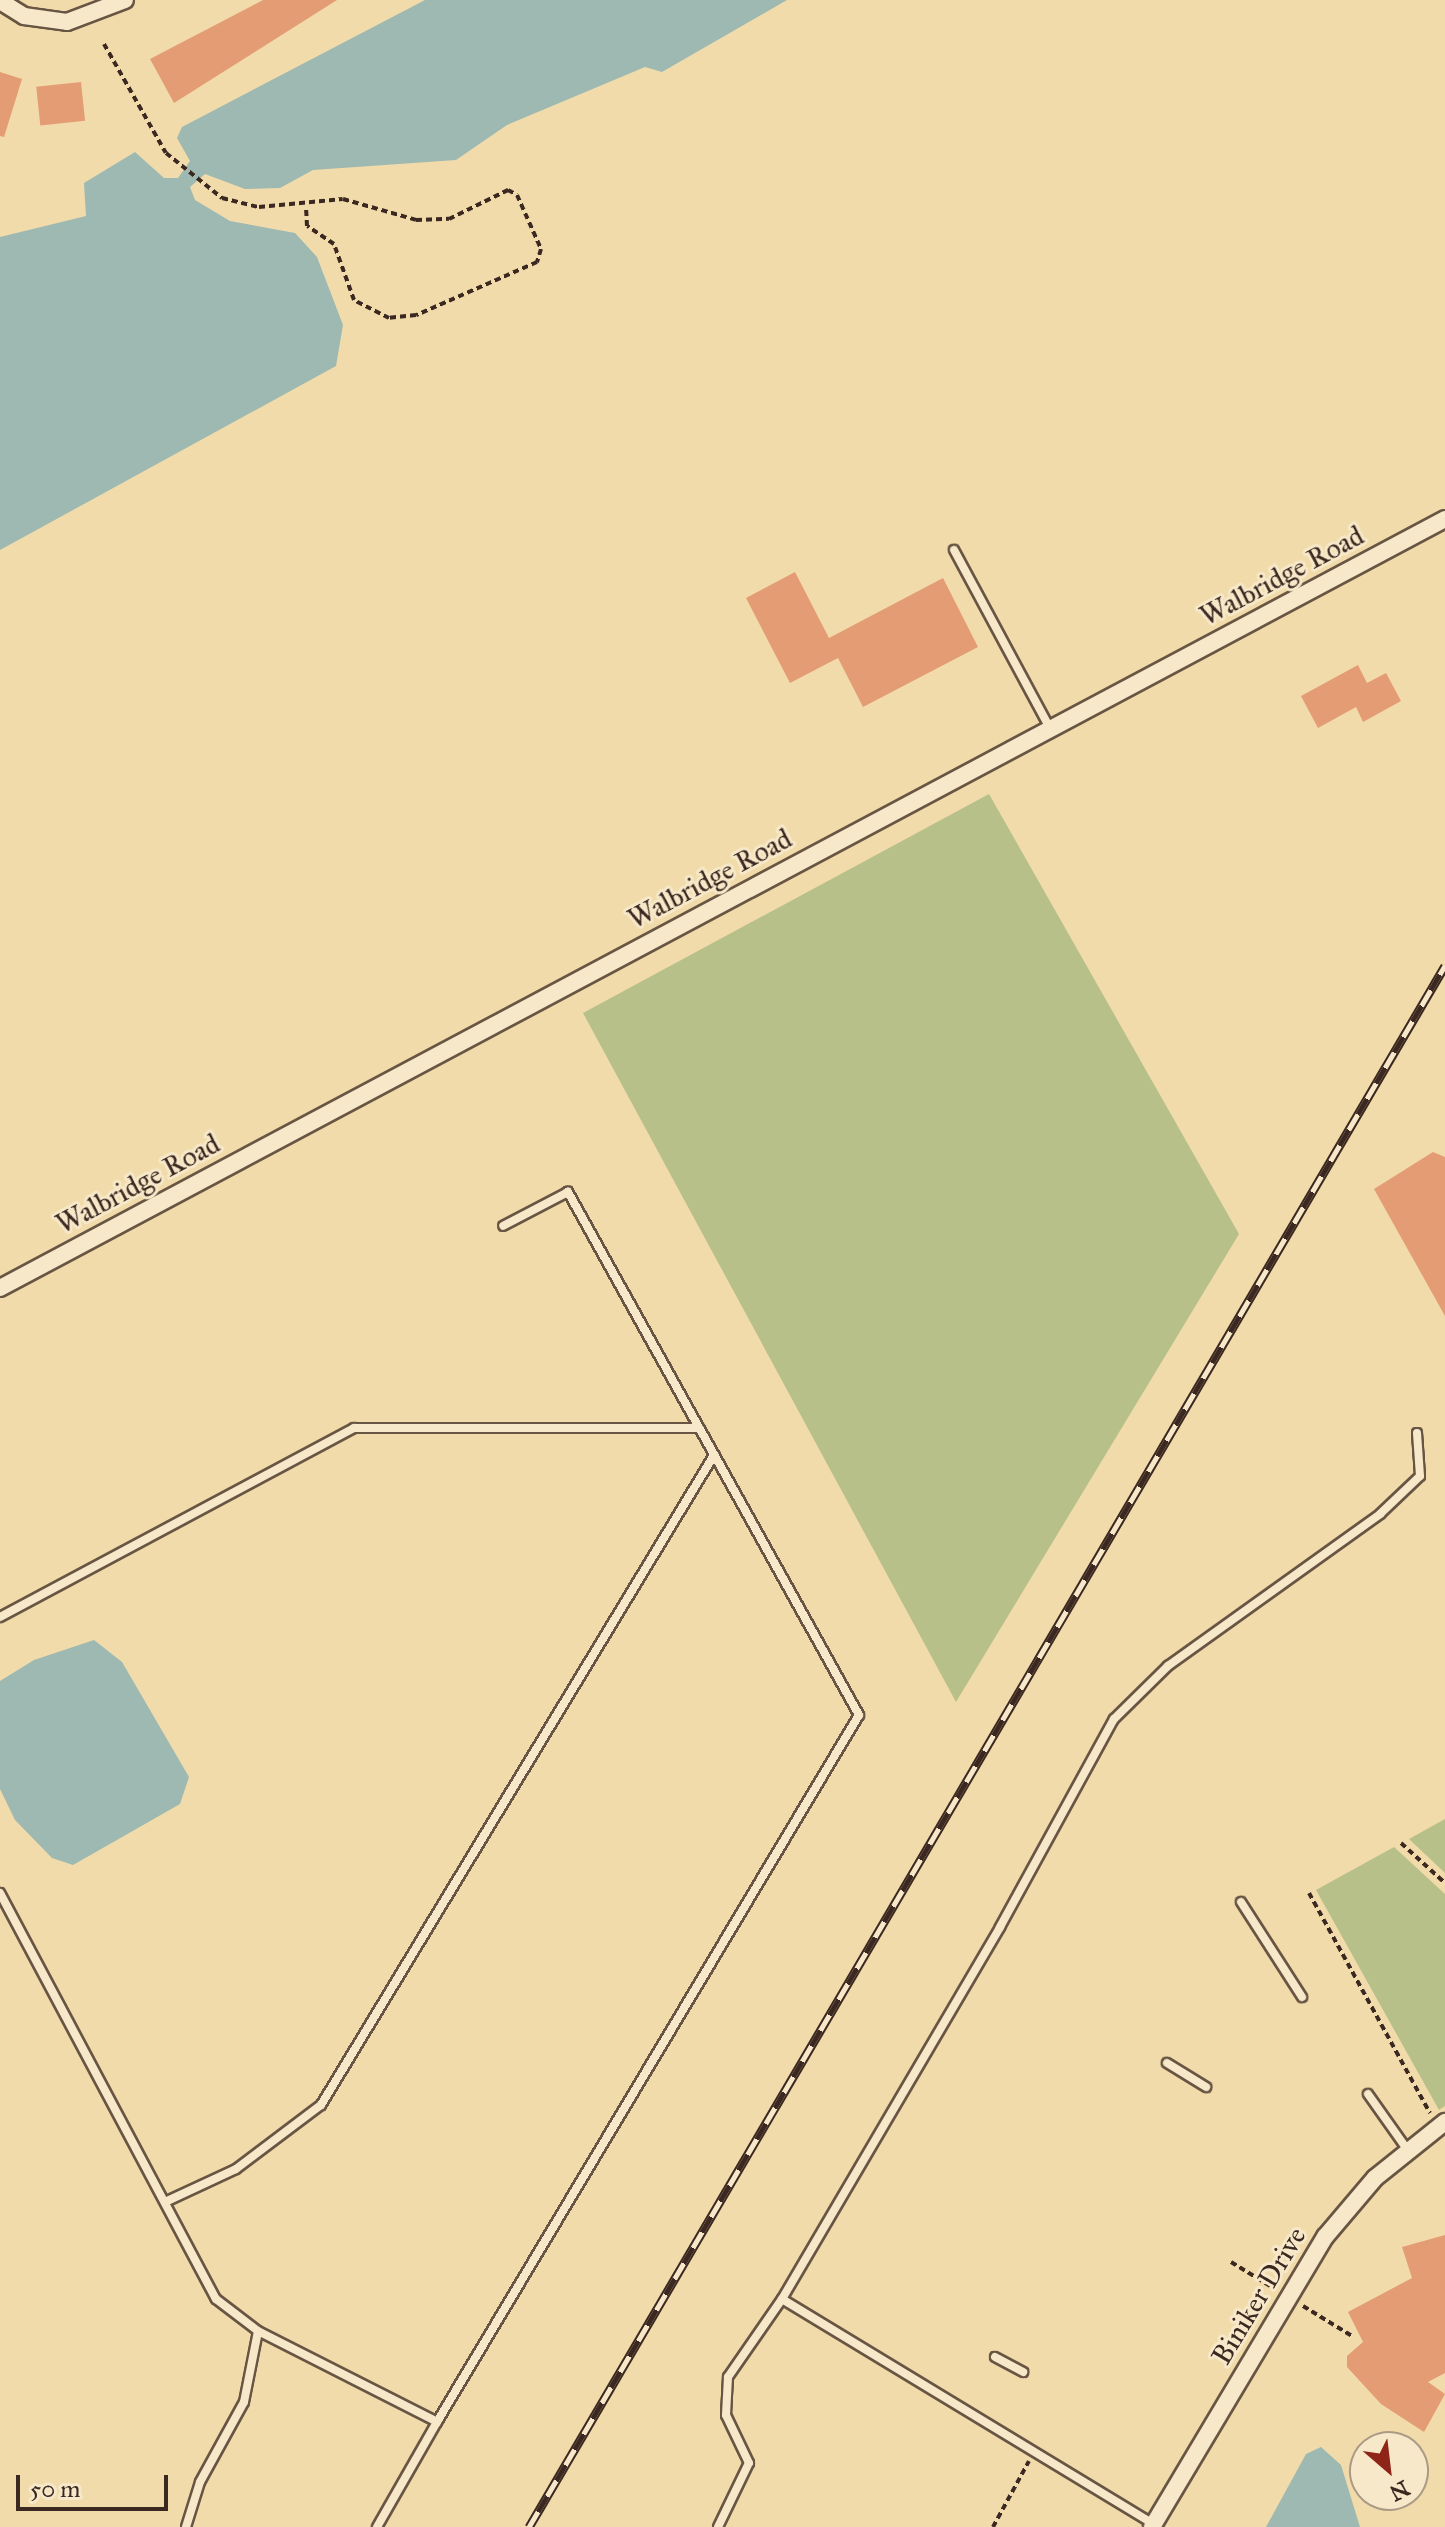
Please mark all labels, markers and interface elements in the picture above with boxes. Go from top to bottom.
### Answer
street label: Walbridge Road [1194,519,1370,633]
street label: Walbridge Road [622,822,798,936]
street label: Walbridge Road [50,1127,226,1241]
street label: Biniker Drive [1205,2221,1313,2371]
north arrow [1349,2431,1429,2511]
scale bar [20,2459,172,2509]
text: 50 m [30,2474,80,2504]
text: N [1385,2475,1414,2507]

